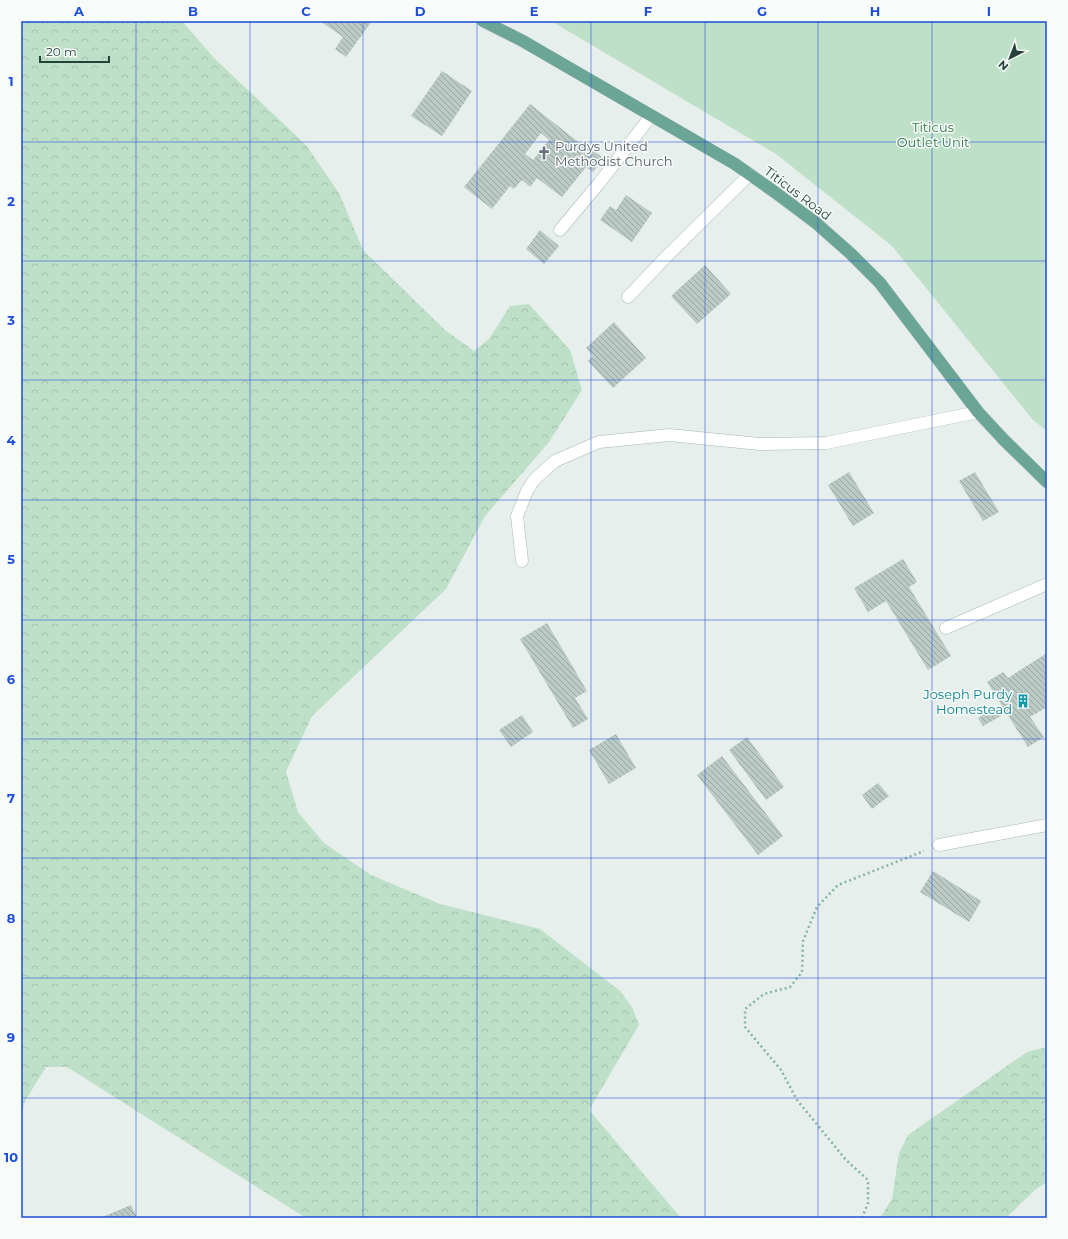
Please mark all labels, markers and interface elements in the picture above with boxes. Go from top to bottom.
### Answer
text: A [73,3,85,19]
text: B [188,3,198,19]
text: C [301,3,311,19]
text: D [415,3,426,19]
text: E [530,3,539,19]
text: F [644,3,652,19]
text: G [757,3,767,19]
text: H [870,3,880,19]
text: I [987,3,991,19]
scale bar [40,38,109,64]
north arrow [990,38,1030,78]
text: 20 m [46,44,77,59]
text: N [995,57,1011,74]
text: 1 [8,73,14,89]
park label: Titicus Outlet Unit [897,119,969,150]
place label: Purdys United Methodist Church [555,138,673,169]
church icon: Purdys United Methodist Church [536,145,552,161]
street label: Titicus Road [761,163,835,223]
text: 2 [7,193,15,209]
text: 3 [6,312,15,328]
text: 4 [7,432,16,448]
text: 5 [7,551,15,567]
text: 6 [7,671,16,687]
place label: Joseph Purdy Homestead [922,686,1013,717]
building icon: Joseph Purdy Homestead [1015,693,1031,709]
text: 7 [7,790,15,806]
text: 8 [7,910,16,926]
text: 9 [7,1029,15,1045]
text: 10 [4,1149,18,1165]

